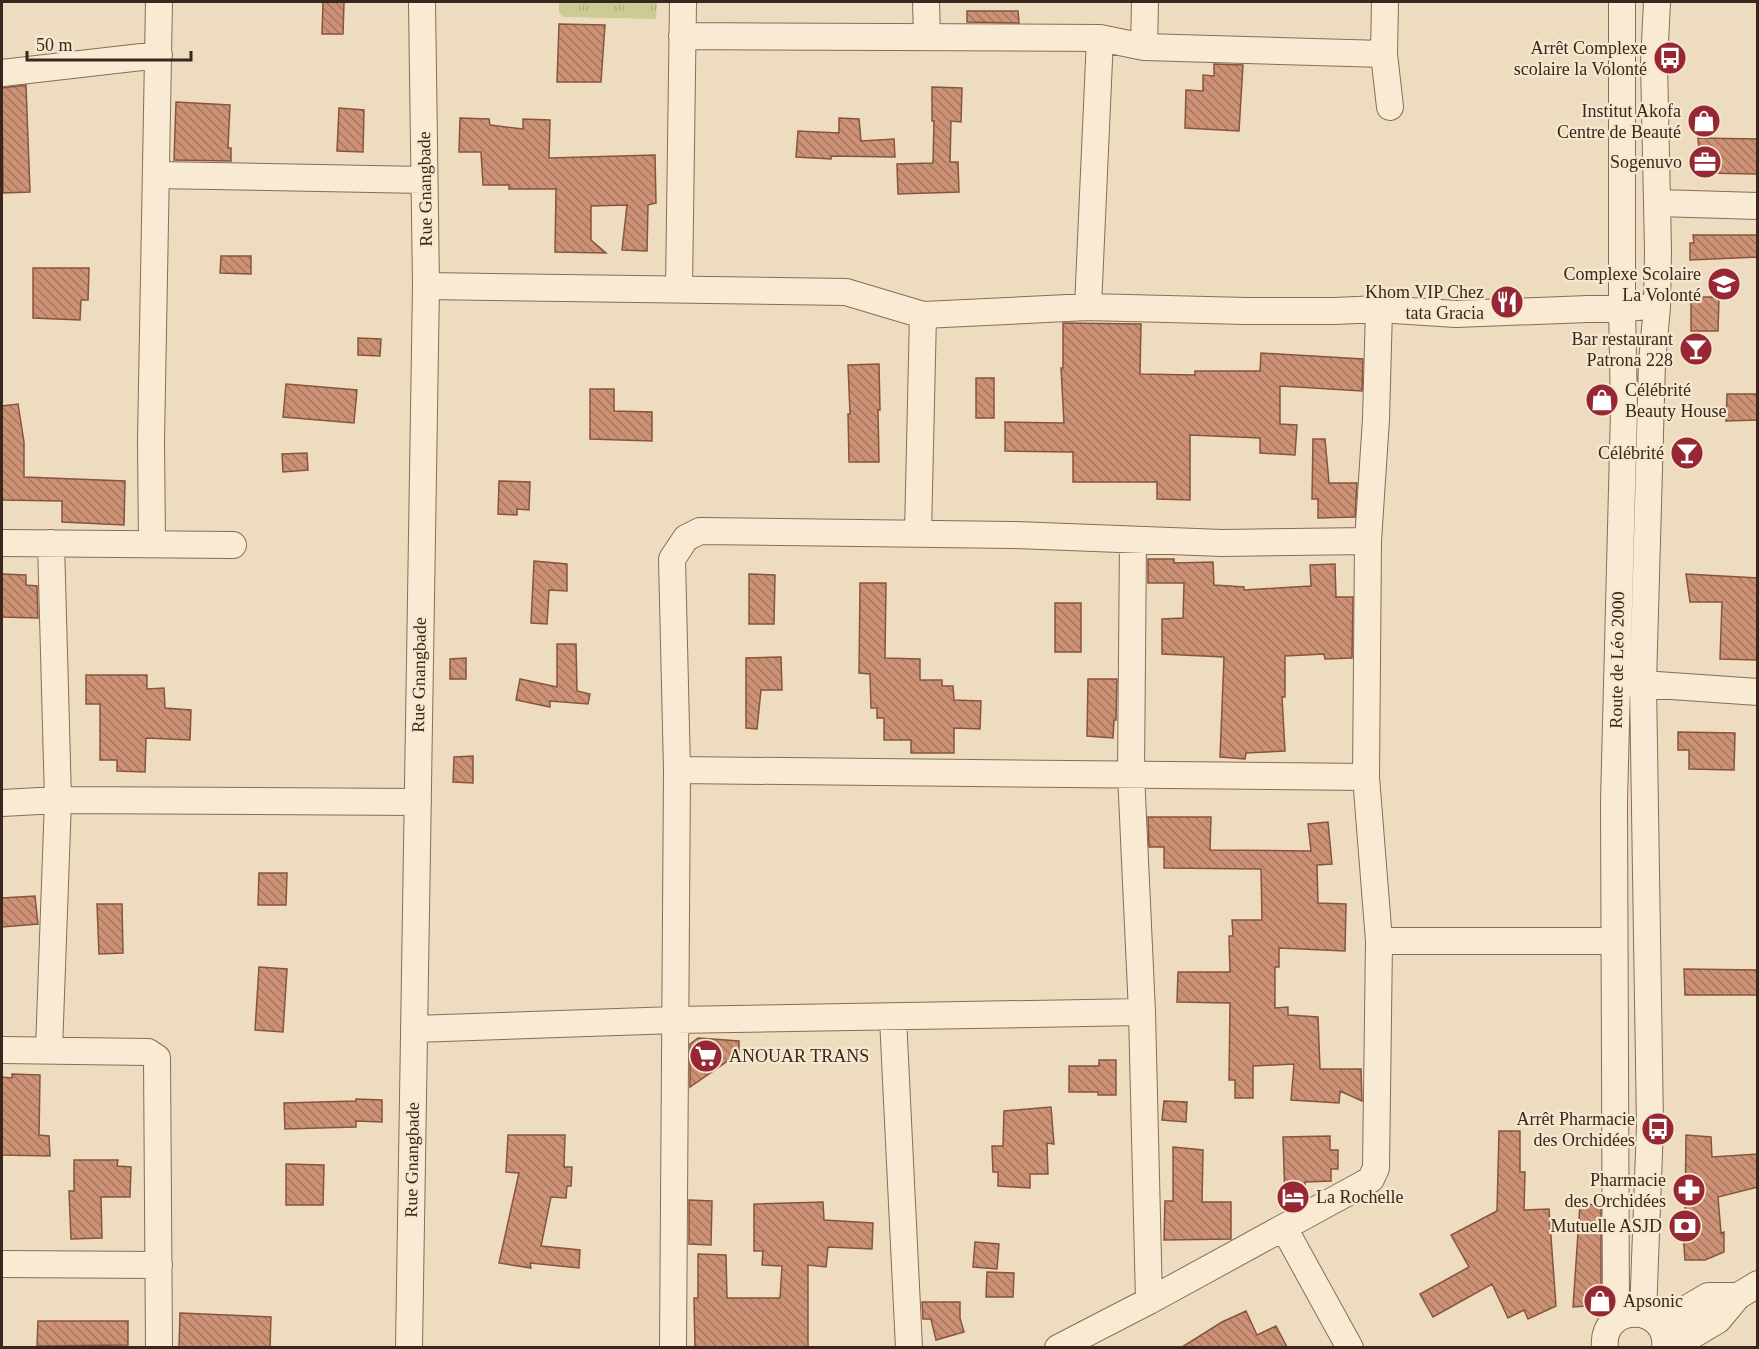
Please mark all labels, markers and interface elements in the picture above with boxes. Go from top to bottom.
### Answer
scale bar [27,24,190,62]
text: 50 m [36,35,73,55]
place label: Arrêt Complexe scolaire la Volonté [1514,38,1647,79]
bus stop icon: Arrêt Complexe scolaire la Volonté [1652,40,1688,76]
place label: Institut Akofa Centre de Beauté [1557,101,1681,142]
shop icon: Institut Akofa Centre de Beauté [1686,103,1722,139]
street label: Rue Gnangbade [414,131,436,247]
office icon: Sogenuvo [1687,144,1723,180]
place label: Sogenuvo [1610,152,1682,172]
place label: Complexe Scolaire La Volonté [1564,264,1701,305]
school or university icon: Complexe Scolaire La Volonté [1706,266,1742,302]
place label: Khom VIP Chez tata Gracia [1365,282,1484,323]
restaurant icon: Khom VIP Chez tata Gracia [1489,284,1525,320]
place label: Bar restaurant Patrona 228 [1572,329,1673,370]
bar icon: Bar restaurant Patrona 228 [1678,331,1714,367]
place label: Célébrité Beauty House [1625,380,1726,421]
shop icon: Célébrité Beauty House [1584,382,1620,418]
bar icon: Célébrité [1669,435,1705,471]
place label: Célébrité [1598,443,1664,463]
street label: Route de Léo 2000 [1606,591,1628,729]
street label: Rue Gnangbade [408,617,430,733]
supermarket icon: ANOUAR TRANS [688,1038,724,1074]
place label: ANOUAR TRANS [729,1046,869,1066]
street label: Rue Gnangbade [401,1102,423,1218]
place label: Arrêt Pharmacie des Orchidées [1517,1109,1635,1150]
bus stop icon: Arrêt Pharmacie des Orchidées [1640,1111,1676,1147]
place label: Pharmacie des Orchidées [1565,1170,1666,1211]
pharmacy icon: Pharmacie des Orchidées [1671,1172,1707,1208]
hotel icon: La Rochelle [1275,1179,1311,1215]
place label: La Rochelle [1316,1187,1403,1207]
bank icon: Mutuelle ASJD [1667,1208,1703,1244]
place label: Mutuelle ASJD [1550,1216,1662,1236]
shop icon: Apsonic [1582,1283,1618,1319]
place label: Apsonic [1623,1291,1683,1311]

